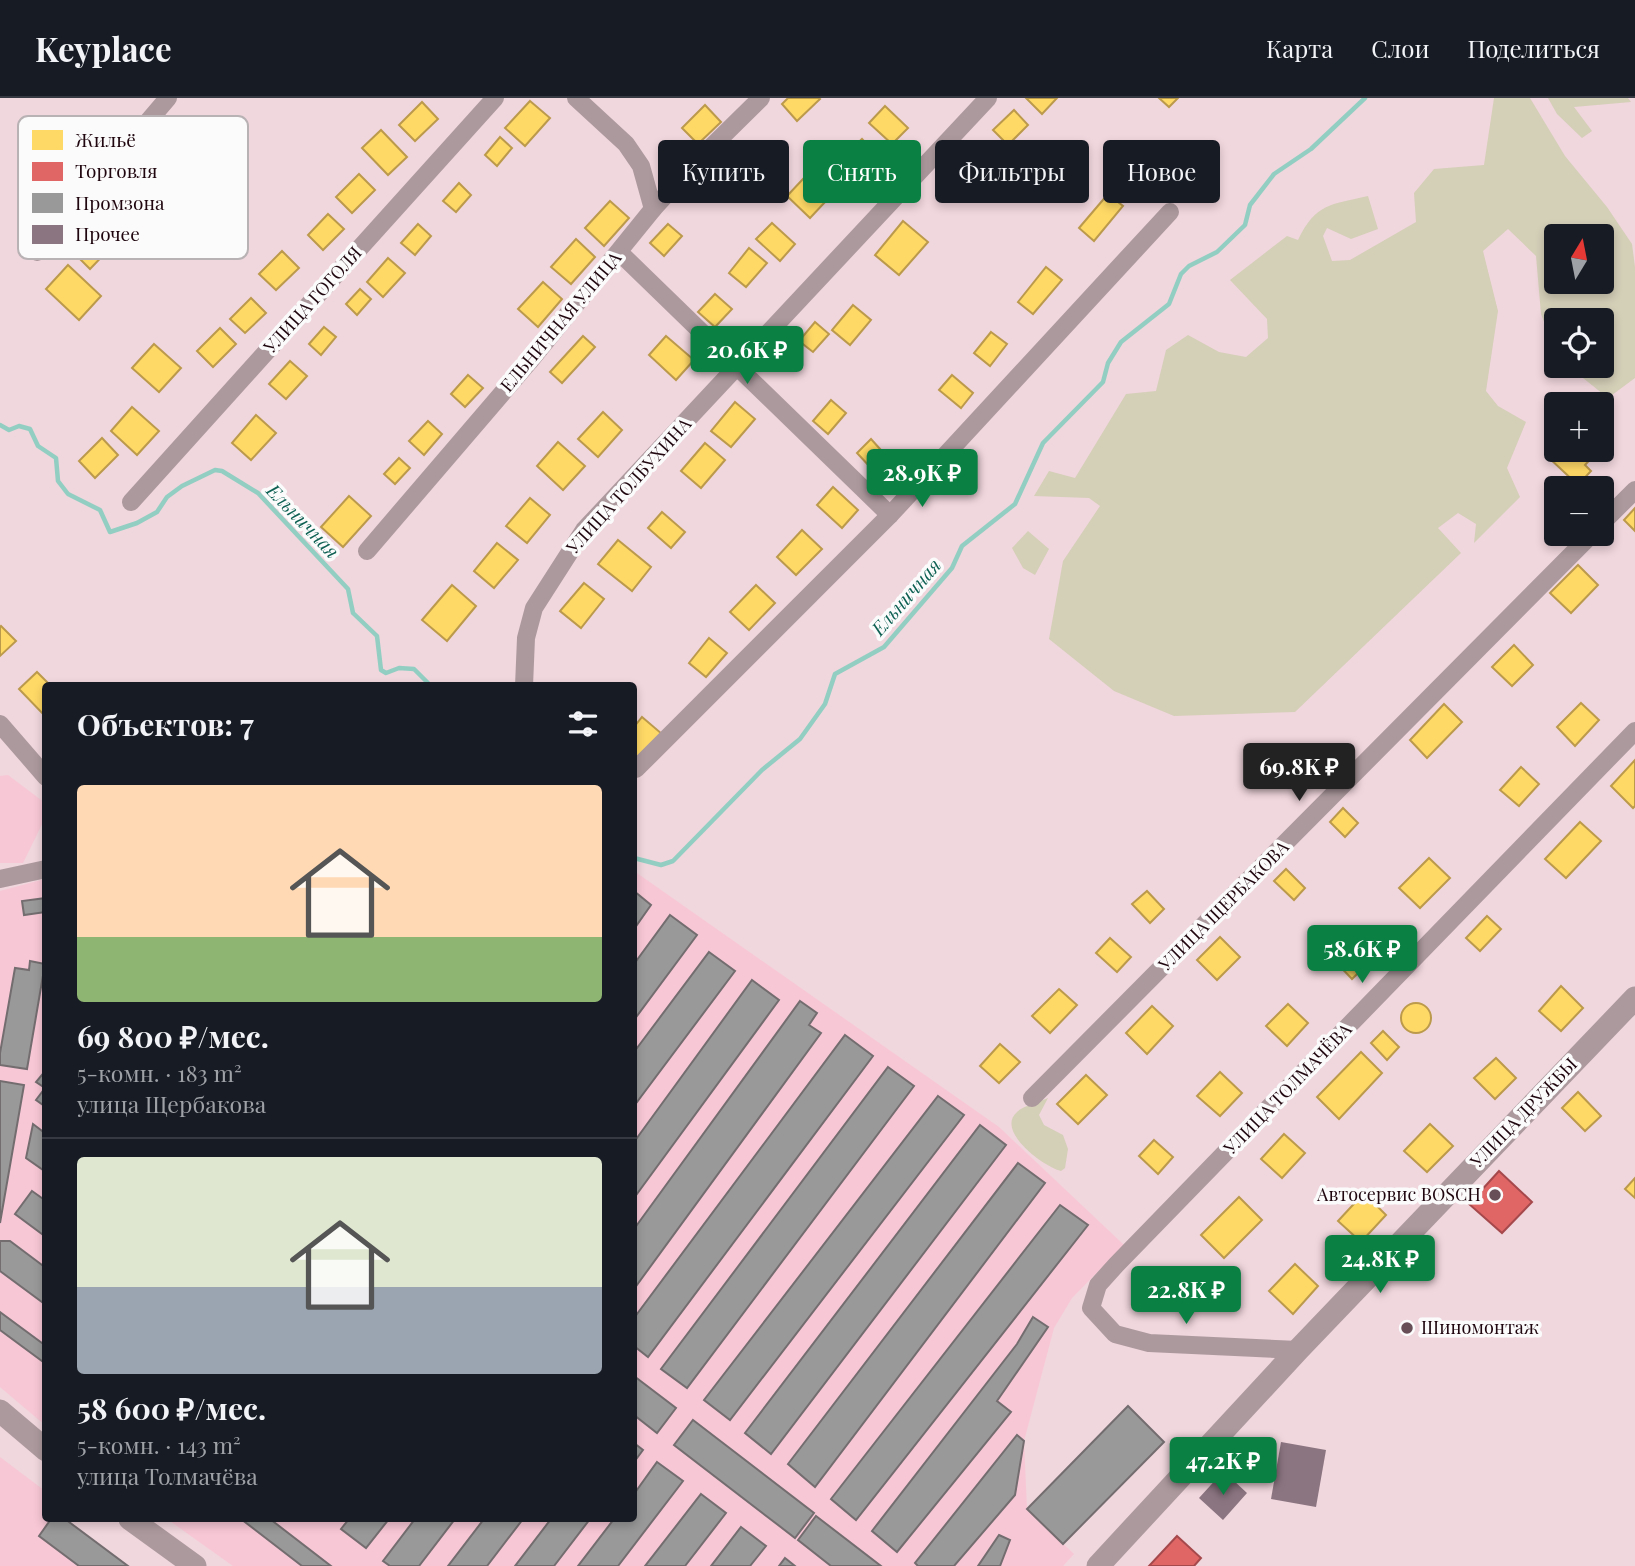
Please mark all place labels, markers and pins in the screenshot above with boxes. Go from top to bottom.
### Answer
pin: 20.6K ₽ [682,327,812,386]
pin: 28.9K ₽ [857,450,987,509]
pin: 69.8K ₽ [1234,744,1364,803]
pin: 58.6K ₽ [1297,926,1427,985]
place label: Автосервис BOSCH [1316,1182,1481,1206]
marker: Автосервис BOSCH [1487,1187,1503,1203]
pin: 24.8K ₽ [1315,1236,1445,1295]
pin: 22.8K ₽ [1121,1266,1251,1326]
place label: Шиномонтаж [1421,1315,1539,1339]
marker: Шиномонтаж [1399,1320,1415,1336]
pin: 47.2K ₽ [1158,1438,1288,1497]

